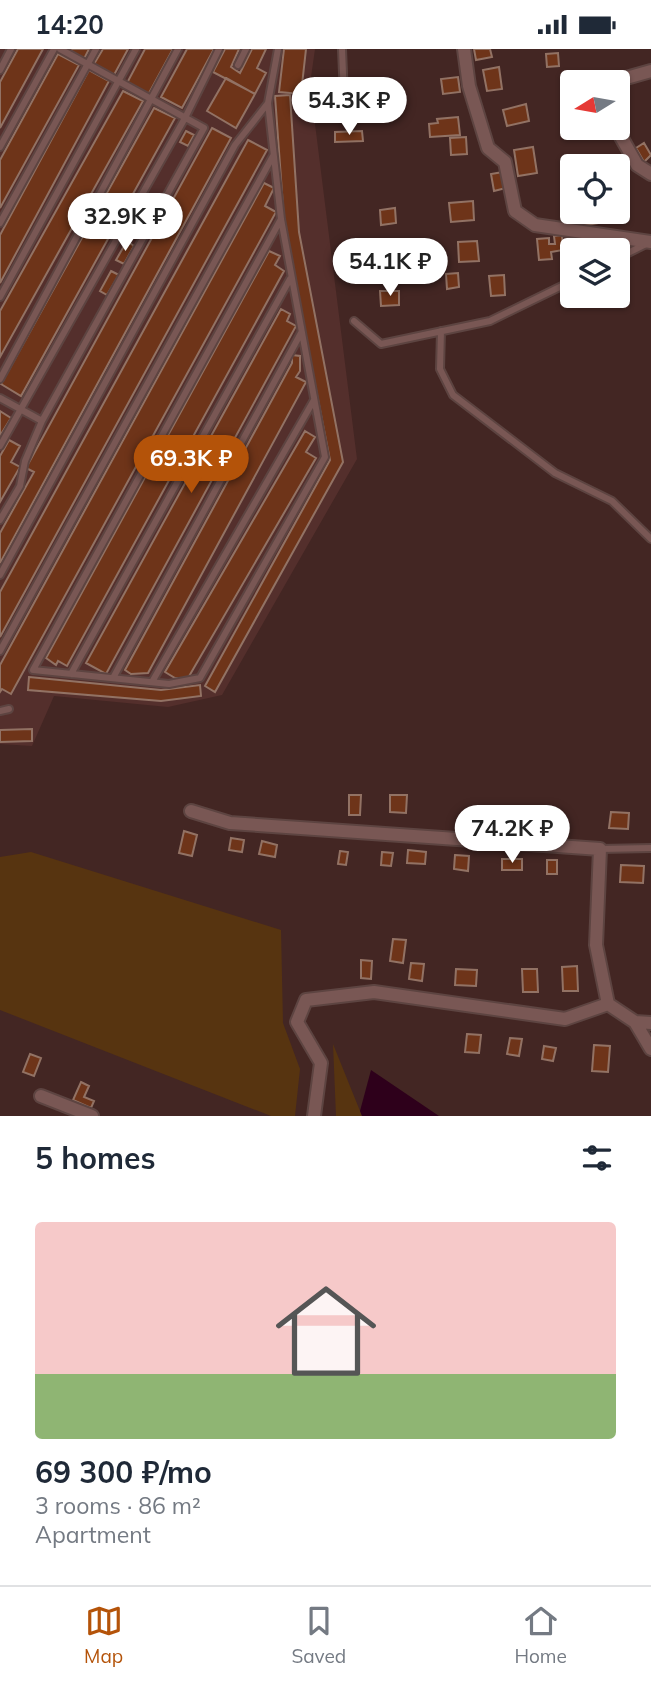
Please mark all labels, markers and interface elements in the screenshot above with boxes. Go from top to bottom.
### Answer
text: 14:20 [35,8,104,41]
north arrow [560,70,630,140]
map controls [560,70,630,308]
pin: 54.3K ₽ [284,77,414,137]
text: 54.3K ₽ [308,85,390,114]
button: locate [560,154,630,224]
pin: 32.9K ₽ [60,193,190,253]
text: 32.9K ₽ [84,201,166,230]
button: layers [560,238,630,308]
pin: 54.1K ₽ [325,239,455,298]
text: 54.1K ₽ [349,246,431,275]
pin: 69.3K ₽ [126,435,256,495]
text: 69.3K ₽ [150,443,232,472]
pin: 74.2K ₽ [447,805,577,865]
text: 74.2K ₽ [471,813,553,842]
text: 5 homes [35,1139,156,1177]
icon: filters [578,1139,616,1177]
icon: home [263,1268,389,1394]
text: 69 300 ₽/mo [35,1453,212,1491]
text: 3 rooms · 86 m² [35,1491,201,1520]
text: Apartment [35,1520,151,1549]
tab: Map [84,1602,123,1668]
tab: Saved [291,1602,346,1668]
tab: Home [514,1602,567,1668]

